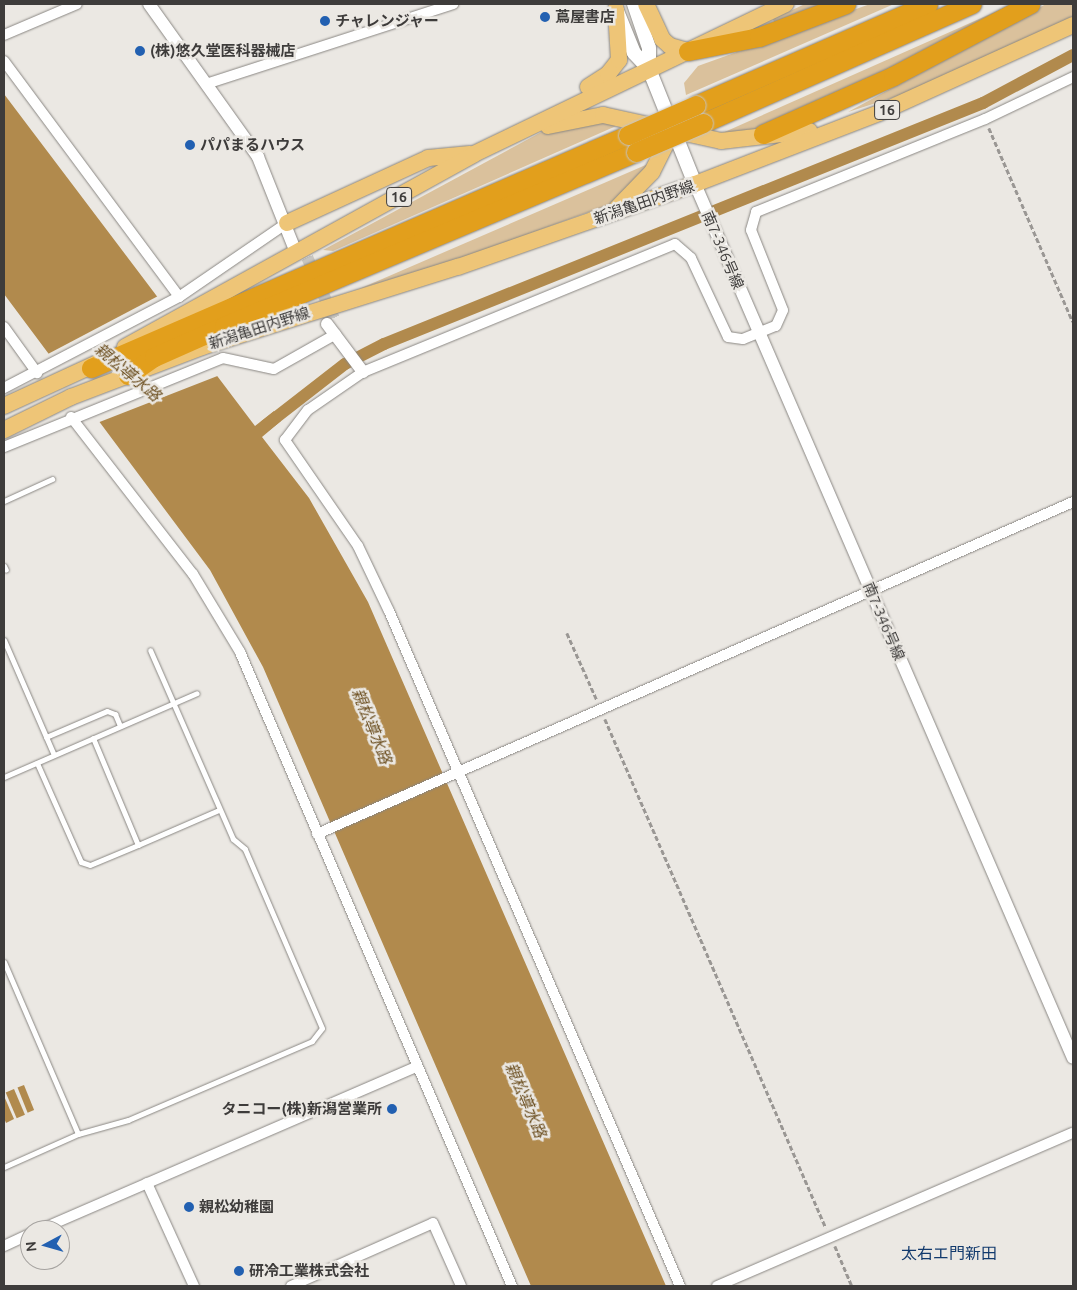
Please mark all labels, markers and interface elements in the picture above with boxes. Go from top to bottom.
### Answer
place label: 蔦屋書店 [555,8,615,26]
marker: 蔦屋書店 [539,11,551,23]
place label: チャレンジャー [335,12,440,30]
marker: チャレンジャー [319,15,331,27]
place label: (株)悠久堂医科器械店 [150,42,295,60]
marker: (株)悠久堂医科器械店 [134,45,146,57]
road number: 16 [873,98,901,122]
place label: パパまるハウス [200,136,305,154]
marker: パパまるハウス [184,139,196,151]
street label: 新潟亀田内野線 [591,176,697,228]
road number: 16 [385,186,413,208]
street label: 南7-346号線 [698,208,748,292]
street label: 新潟亀田内野線 [206,303,312,353]
water label: 親松導水路 [91,339,165,405]
street label: 南7-346号線 [859,579,909,663]
water label: 親松導水路 [348,685,396,767]
water label: 親松導水路 [502,1059,550,1141]
place label: タニコー(株)新潟営業所 [222,1100,382,1118]
marker: タニコー(株)新潟営業所 [386,1103,398,1115]
place label: 親松幼稚園 [199,1198,274,1216]
marker: 親松幼稚園 [183,1201,195,1213]
north arrow [20,1220,70,1270]
text: N [23,1240,40,1253]
district label: 太右エ門新田 [901,1243,997,1263]
place label: 研冷工業株式会社 [249,1262,369,1280]
marker: 研冷工業株式会社 [233,1265,245,1277]

